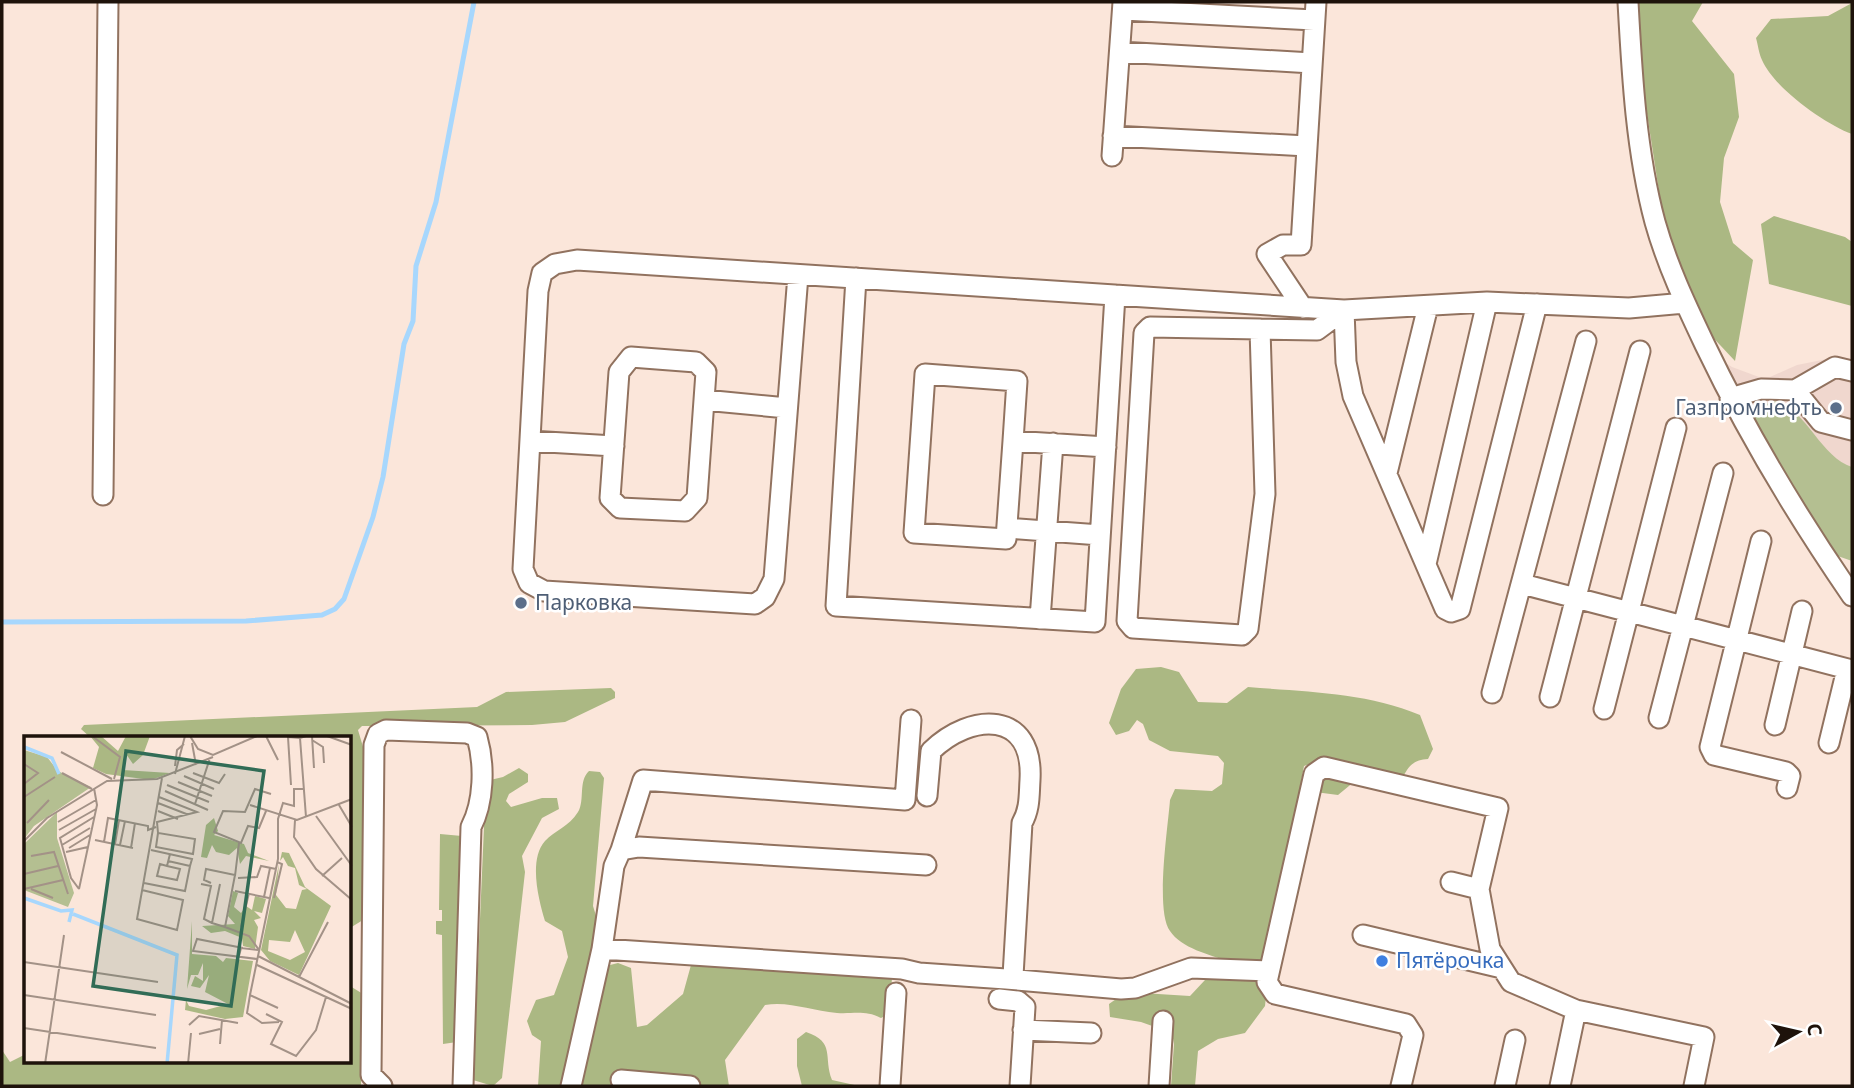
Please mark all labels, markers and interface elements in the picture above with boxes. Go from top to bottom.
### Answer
place label: Газпромнефть [1675,393,1822,421]
marker: Газпромнефть [1828,400,1844,416]
place label: Парковка [535,588,632,616]
marker: Парковка [513,595,529,611]
inset map [24,736,352,1064]
place label: Пятёрочка [1396,946,1504,974]
marker: Пятёрочка [1374,953,1390,969]
north arrow [1763,997,1833,1067]
text: С [1801,1022,1829,1038]

